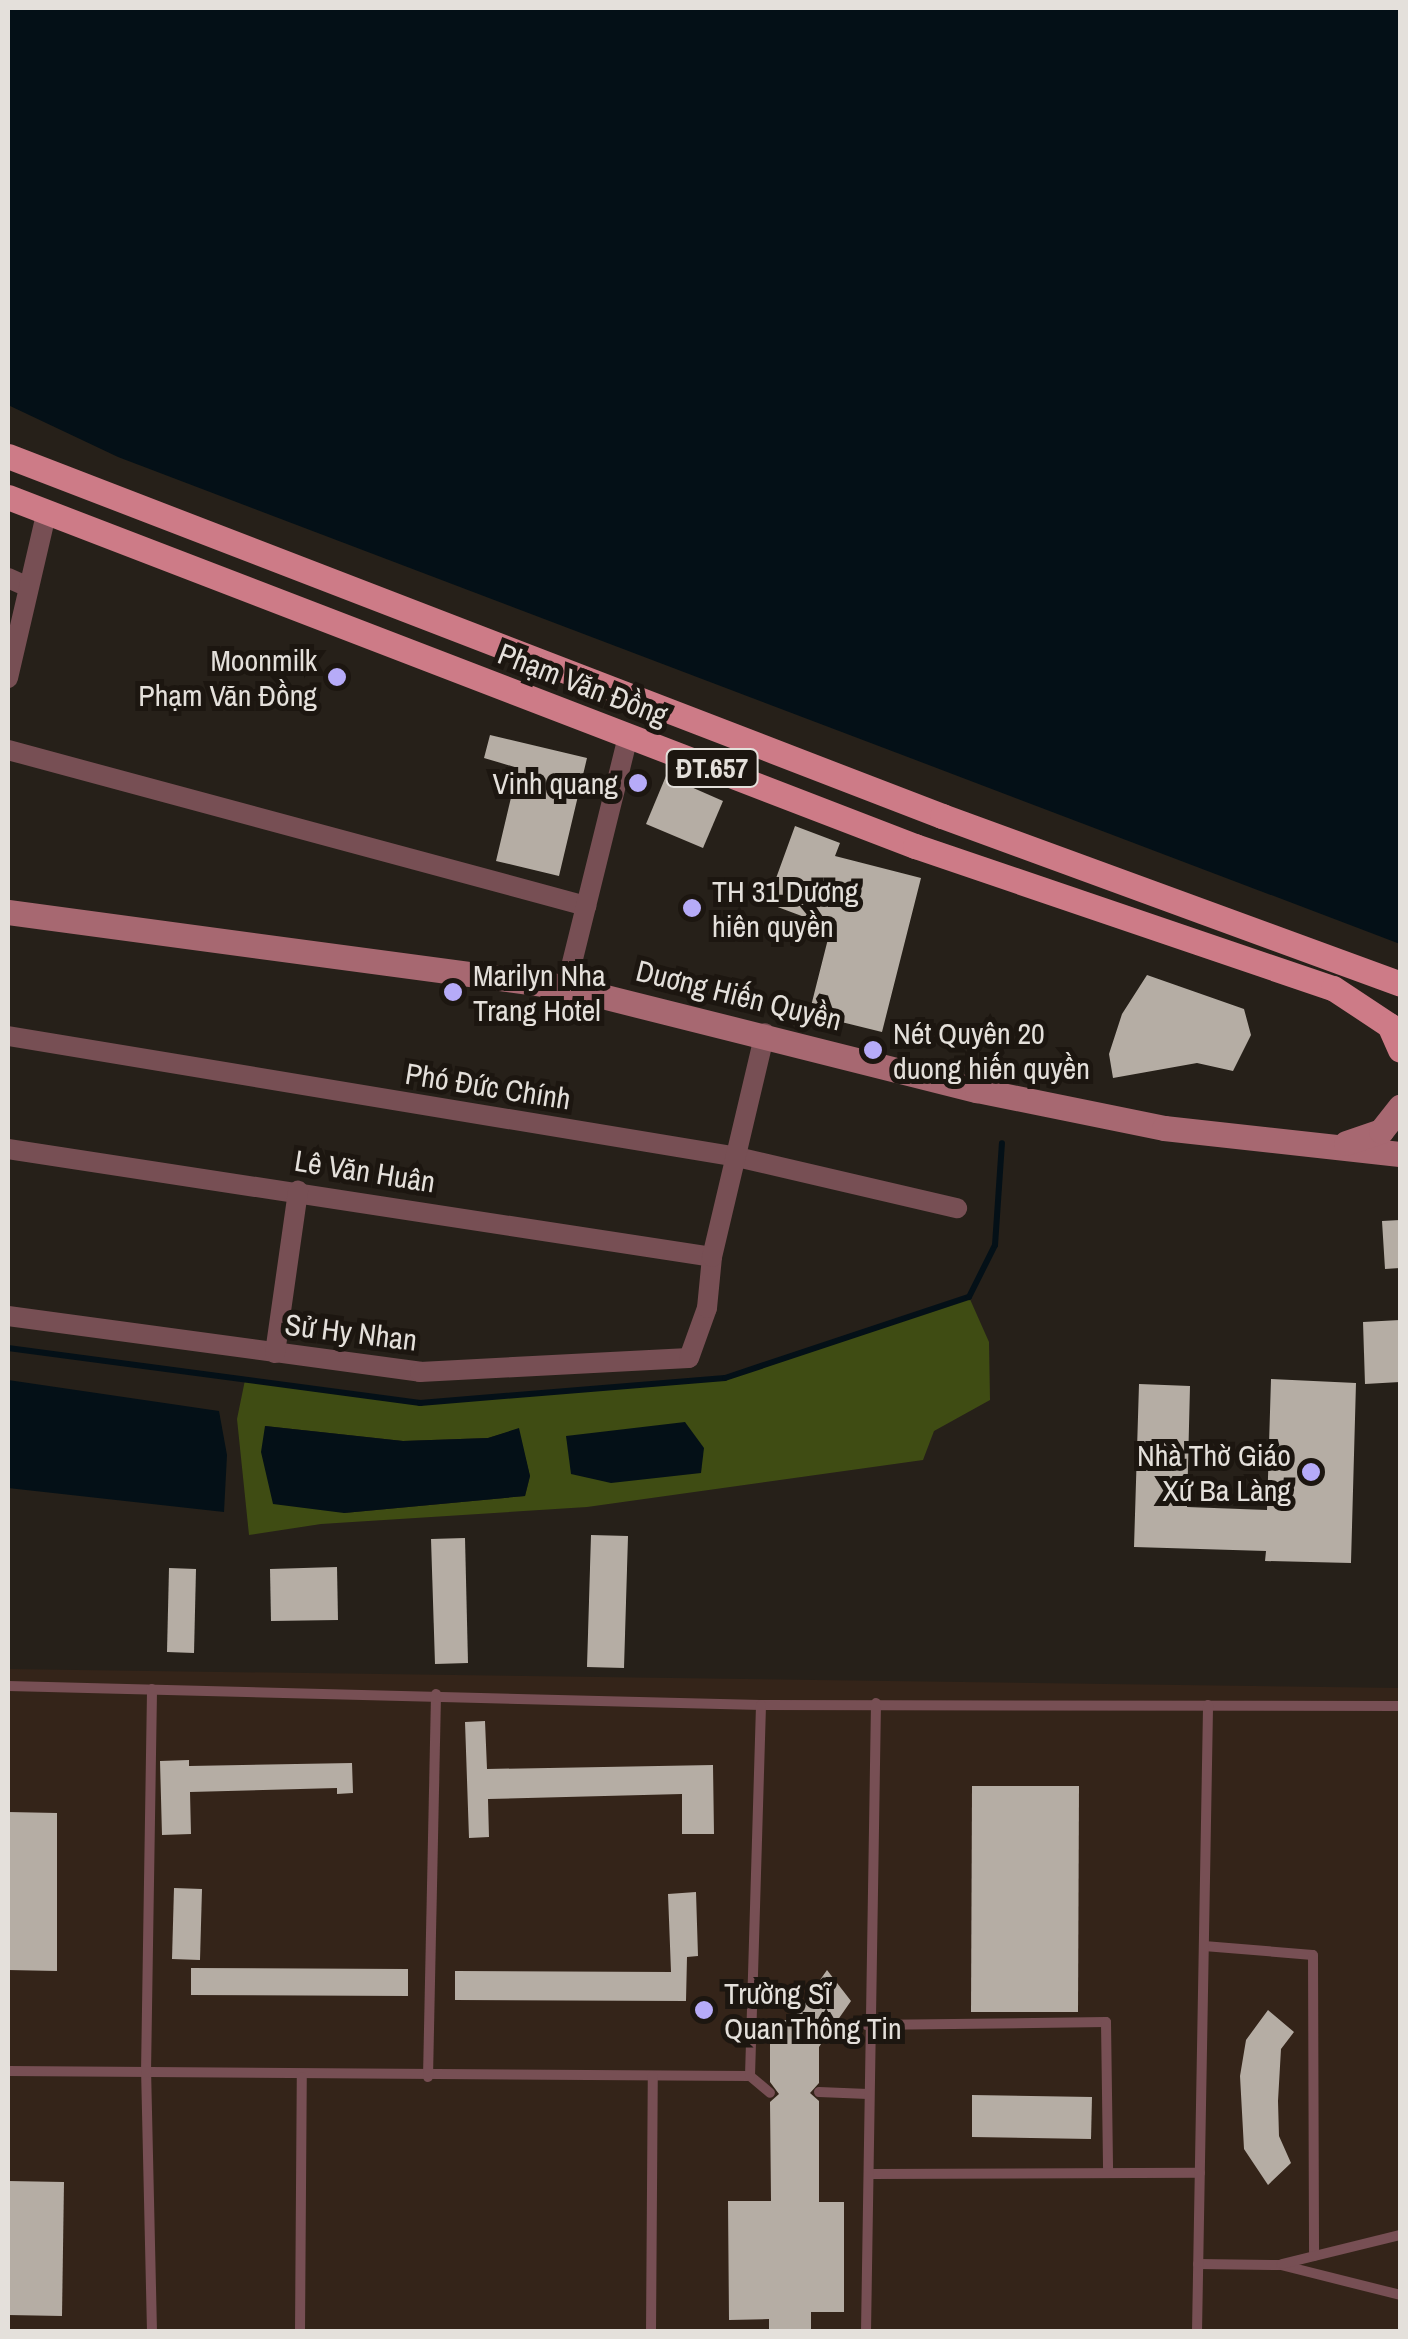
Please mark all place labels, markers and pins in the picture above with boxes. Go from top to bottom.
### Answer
place label: Moonmilk Phạm Văn Đồng [138,642,317,712]
marker: Moonmilk Phạm Văn Đồng [326,666,348,688]
place label: Vinh quang [493,765,618,801]
marker: Vinh quang [627,772,649,794]
place label: TH 31 Dương hiên quyền [712,873,858,944]
marker: TH 31 Dương hiên quyền [681,897,703,919]
place label: Marilyn Nha Trang Hotel [473,957,606,1028]
marker: Marilyn Nha Trang Hotel [442,981,464,1003]
place label: Nét Quyên 20 duong hiến quyền [893,1015,1090,1086]
marker: Nét Quyên 20 duong hiến quyền [862,1039,884,1061]
place label: Nhà Thờ Giáo Xứ Ba Làng [1136,1437,1291,1508]
marker: Nhà Thờ Giáo Xứ Ba Làng [1300,1461,1322,1483]
place label: Trường Sĩ Quan Thông Tin [724,1975,903,2046]
marker: Trường Sĩ Quan Thông Tin [693,1999,715,2021]

